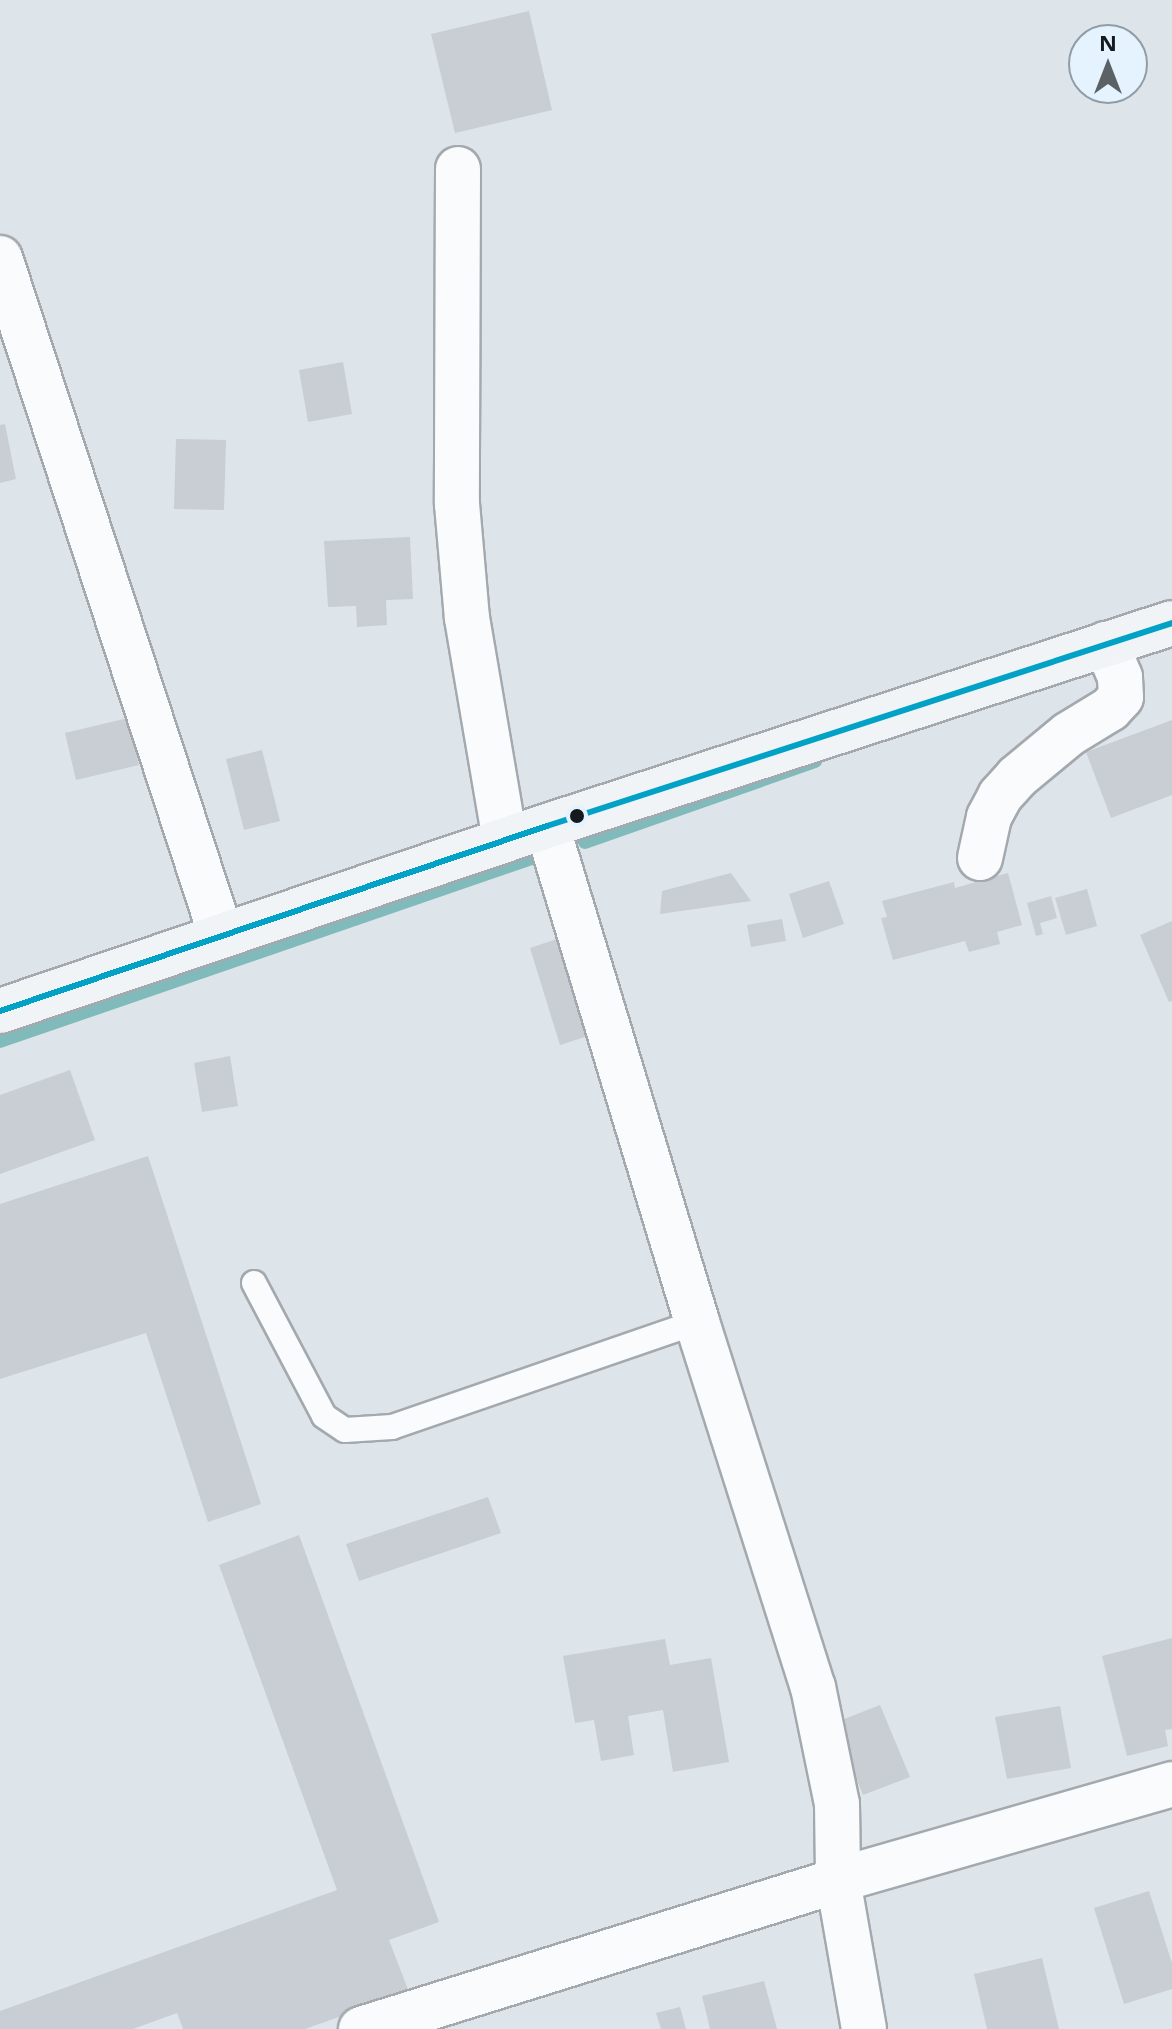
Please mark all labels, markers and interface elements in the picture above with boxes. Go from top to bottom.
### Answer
north arrow [1068,24,1148,104]
text: N [1099,27,1117,57]
unlabelled marker [569,808,585,824]

